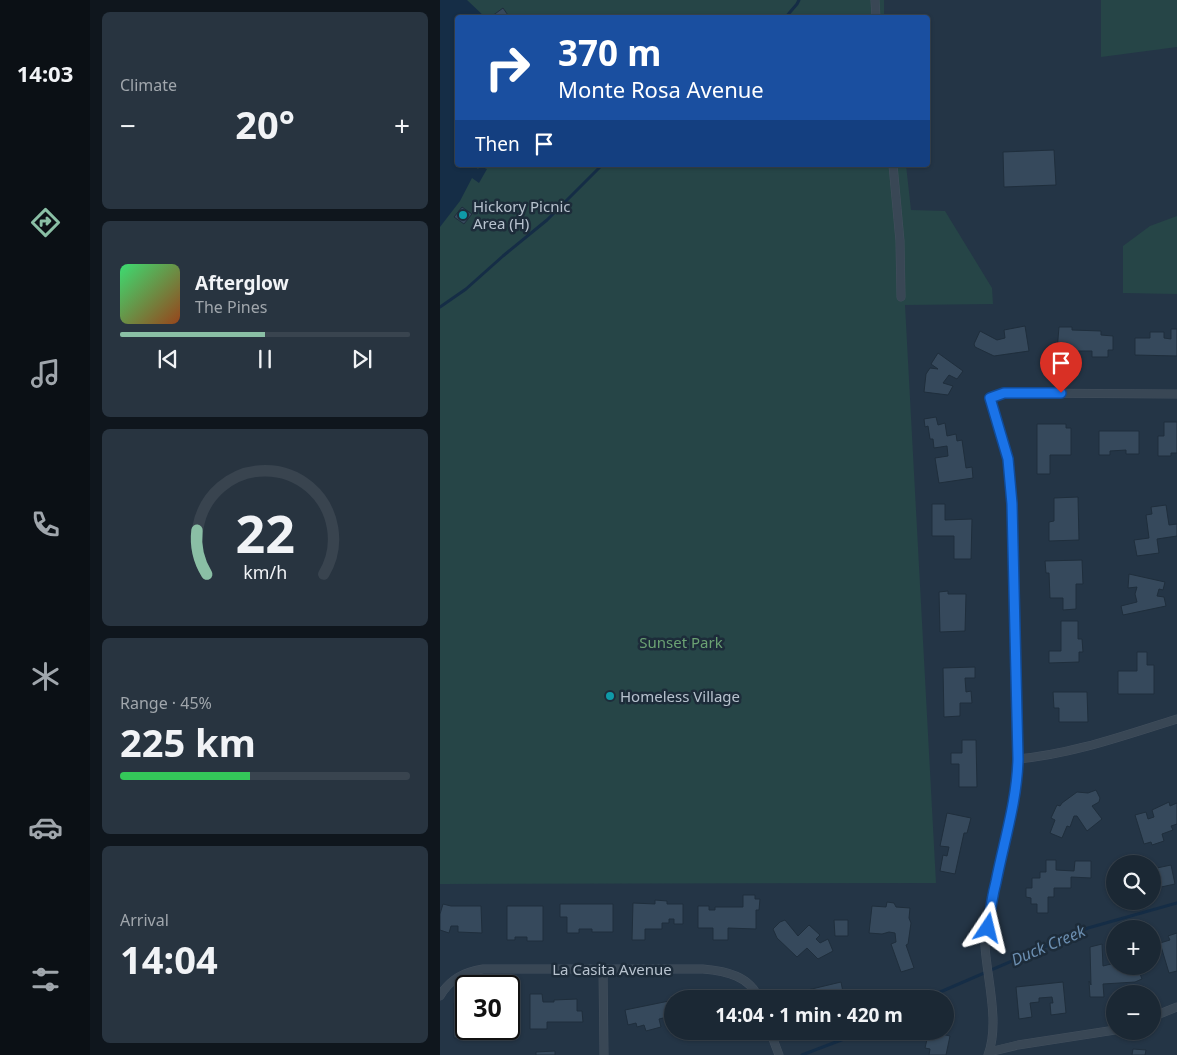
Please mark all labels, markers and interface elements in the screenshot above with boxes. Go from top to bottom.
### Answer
text: 370 m [558,29,661,76]
icon: right [475,35,540,100]
text: 14:03 [17,58,73,88]
text: Climate [120,74,177,96]
text: Monte Rosa Avenue [558,74,764,104]
text: 20° [235,98,295,150]
text: − [120,106,136,144]
text: + [394,106,410,144]
icon: arrive [530,130,558,158]
text: Then [475,131,520,157]
place label: Hickory Picnic Area (H) [473,196,571,233]
icon: directions [28,205,63,240]
marker: Hickory Picnic Area (H) [457,209,469,221]
text: Afterglow [195,270,289,296]
text: The Pines [195,296,267,318]
pin [1040,342,1082,393]
icon: previous [154,345,182,373]
icon: pause [251,345,279,373]
icon: next [348,345,376,373]
icon: arrive [1047,349,1075,377]
icon: music [28,356,63,391]
text: 22 [235,497,295,568]
icon: phone [28,507,63,542]
text: km/h [243,560,287,584]
park label: Sunset Park [639,632,723,652]
icon: climate [28,659,63,694]
place label: Homeless Village [620,686,740,706]
marker: Homeless Village [604,690,616,702]
text: Range · 45% [120,692,212,714]
text: 225 km [120,716,256,768]
icon: car [28,810,63,845]
map controls [1106,855,1161,1040]
button: search [1106,855,1161,910]
position arrow [961,901,1013,953]
text: Arrival [120,909,169,931]
water label: Duck Creek [1008,919,1089,970]
button: + [1106,920,1161,975]
text: 14:04 [120,933,218,985]
street label: La Casita Avenue [552,959,672,979]
icon: filters [28,962,63,997]
speed limit sign: 30 [455,975,520,1040]
button: − [1106,985,1161,1040]
text: 14:04 · 1 min · 420 m [715,1002,903,1028]

